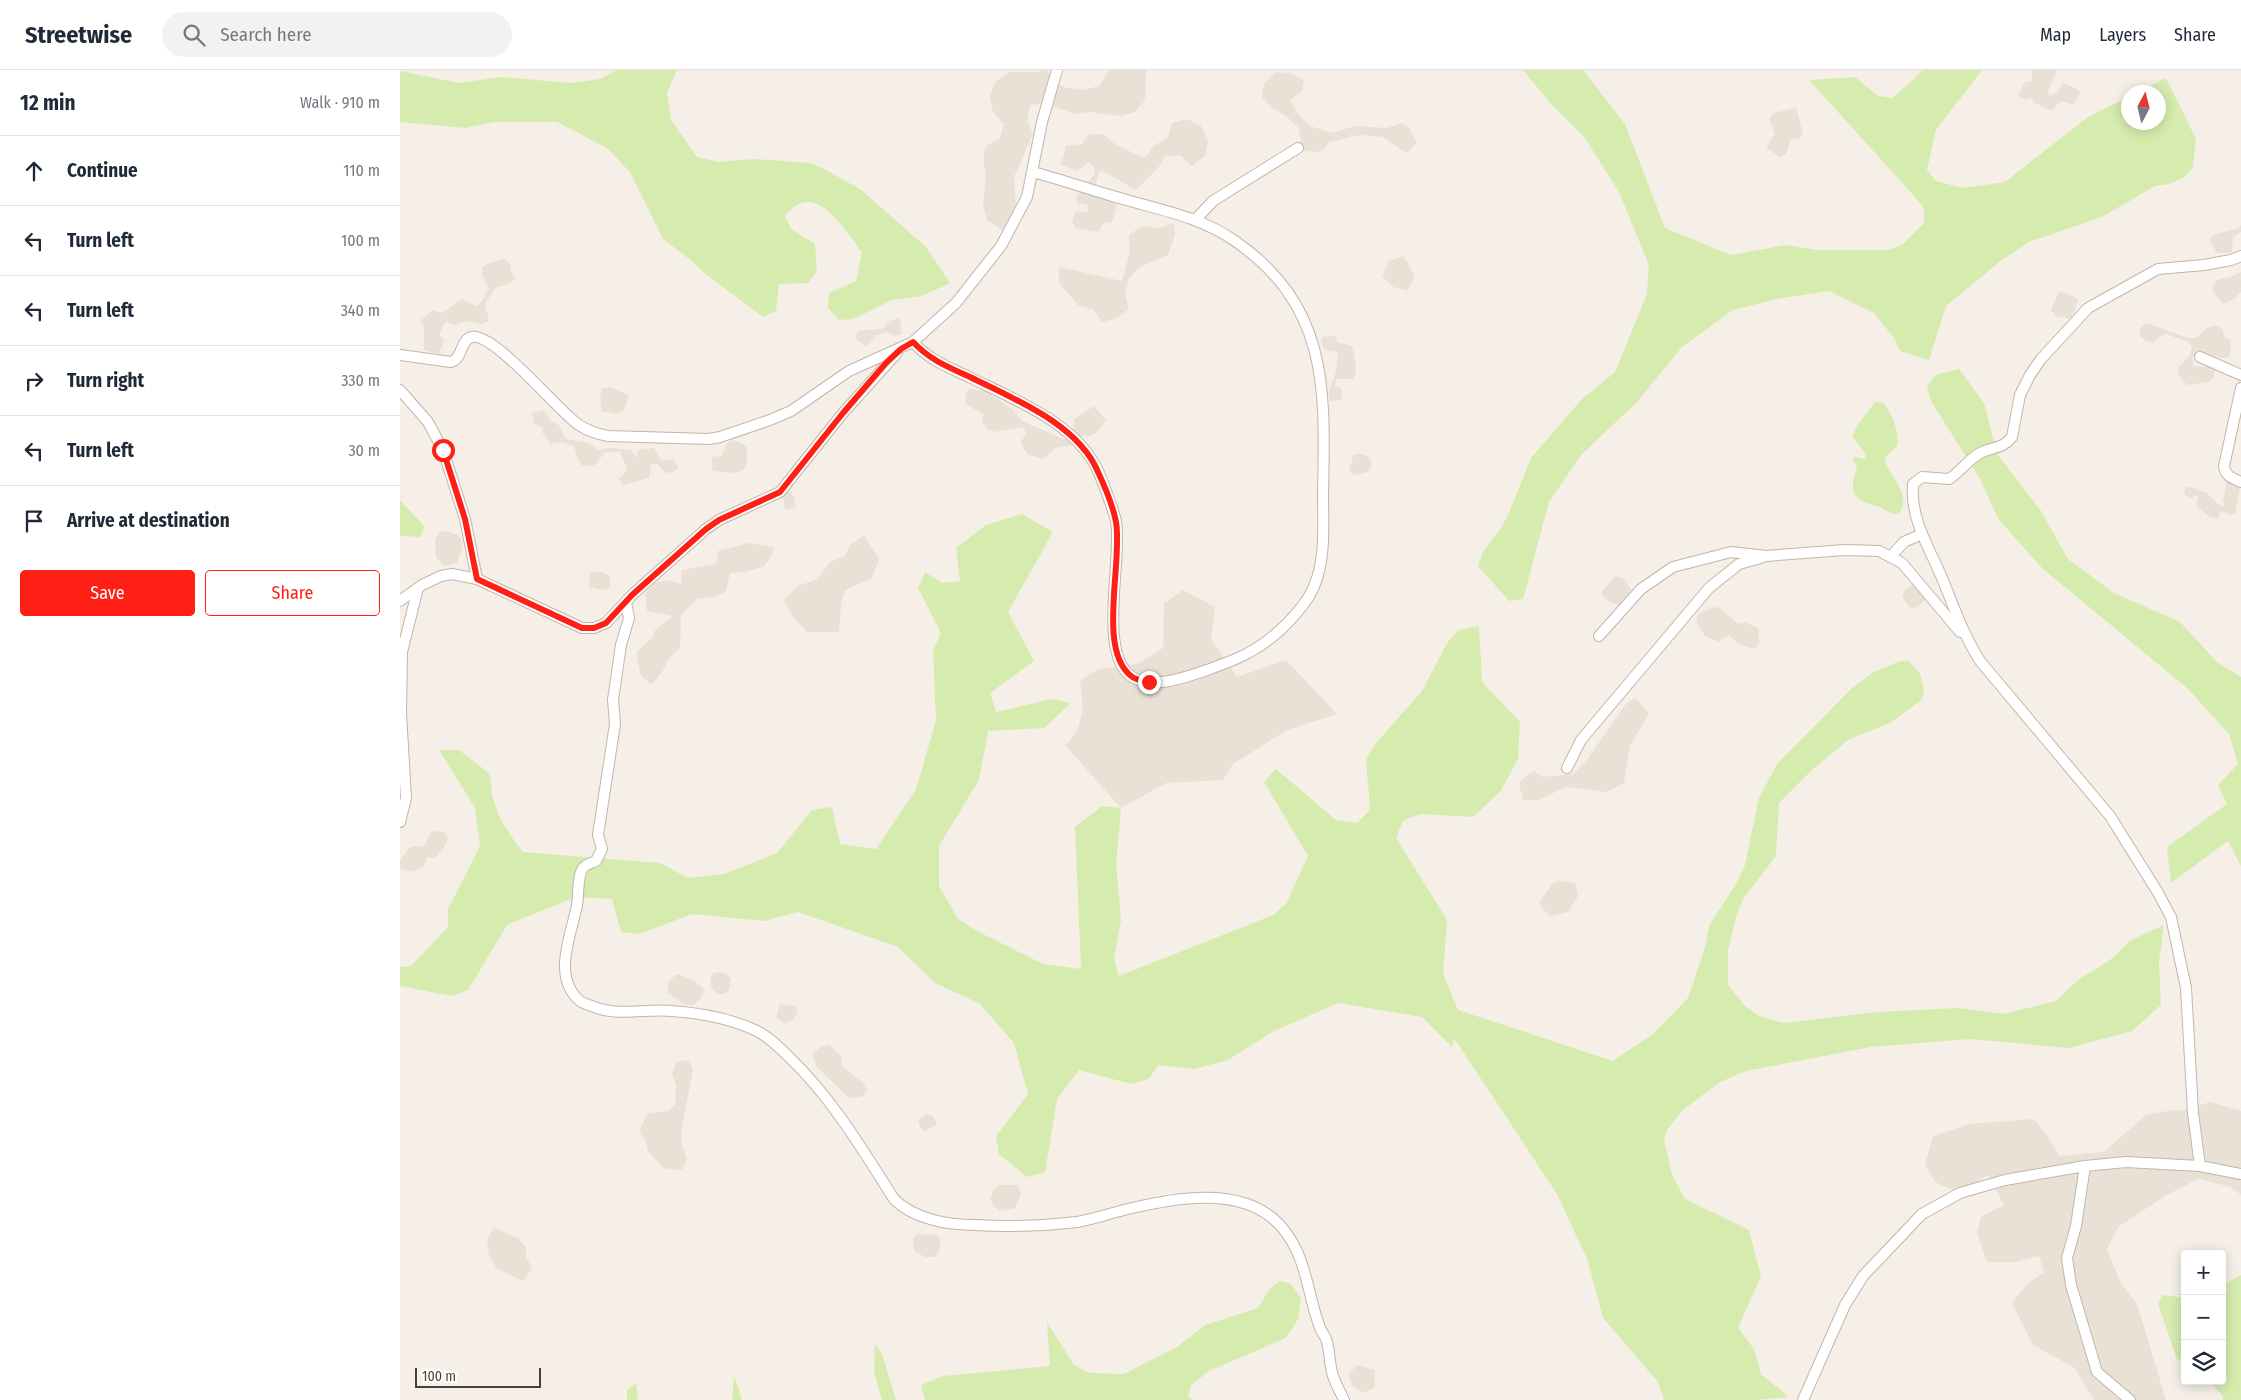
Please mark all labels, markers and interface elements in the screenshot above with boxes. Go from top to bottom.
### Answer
search box [162,12,512,57]
text: Streetwise [25,21,132,49]
icon: search [180,21,208,49]
text: Search here [220,23,312,46]
text: Map [2040,24,2071,46]
text: Layers [2099,24,2146,46]
text: Share [2174,24,2216,46]
north arrow [2121,85,2166,130]
text: 12 min [20,90,75,116]
text: Walk · 910 m [300,93,380,112]
icon: ahead [20,157,48,185]
text: Continue [67,159,138,182]
text: 110 m [343,161,380,180]
icon: left [20,227,48,255]
text: Turn left [67,229,134,252]
text: 100 m [341,231,380,250]
icon: left [20,297,48,325]
text: Turn left [67,299,134,322]
text: 340 m [341,301,380,320]
icon: right [20,367,48,395]
text: Turn right [67,369,144,392]
text: 330 m [341,371,380,390]
icon: left [20,437,48,465]
text: Turn left [67,439,134,462]
route start [432,439,455,462]
text: 30 m [348,441,380,460]
icon: arrive [20,507,48,535]
text: Arrive at destination [67,509,230,532]
button: Save [20,570,195,616]
button: Share [205,570,380,616]
route end [1138,671,1161,694]
map controls [2181,1250,2226,1385]
button: + [2181,1250,2226,1295]
button: − [2181,1295,2226,1340]
button: layers [2181,1340,2226,1385]
scale bar [415,1365,541,1388]
text: 100 m [422,1368,456,1385]

